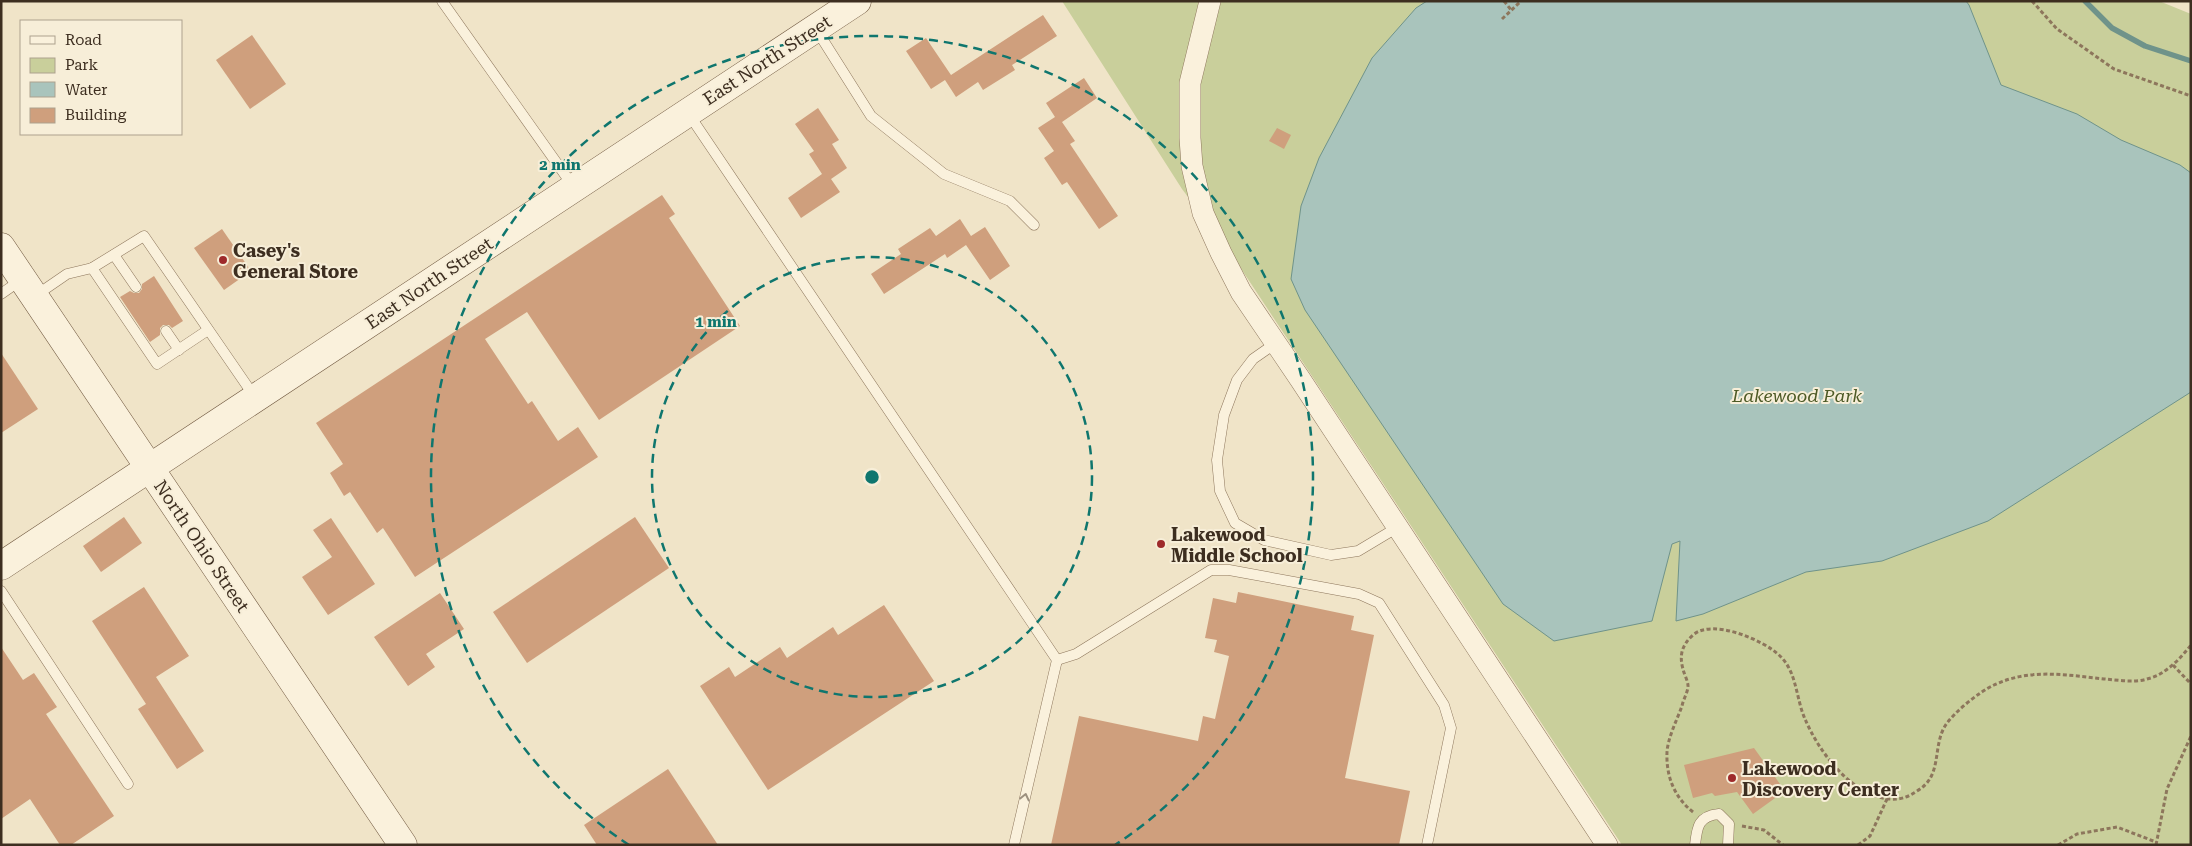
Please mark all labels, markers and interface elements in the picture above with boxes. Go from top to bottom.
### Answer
street label: East North Street [699,11,835,109]
legend [20,20,182,135]
text: Road [65,31,102,49]
text: Park [65,56,99,74]
text: Water [65,81,107,99]
text: Building [65,106,127,124]
text: 2 min [539,156,581,174]
street label: East North Street [362,233,497,333]
place label: Casey's General Store [233,240,358,282]
marker: Casey's General Store [217,254,229,266]
text: 1 min [695,313,737,331]
park label: Lakewood Park [1731,385,1862,406]
centre of rings [863,468,881,486]
street label: North Ohio Street [150,476,254,616]
place label: Lakewood Middle School [1171,524,1303,566]
marker: Lakewood Middle School [1155,538,1167,550]
place label: Lakewood Discovery Center [1742,758,1899,800]
marker: Lakewood Discovery Center [1726,772,1738,784]
one-way arrow [1019,793,1030,802]

